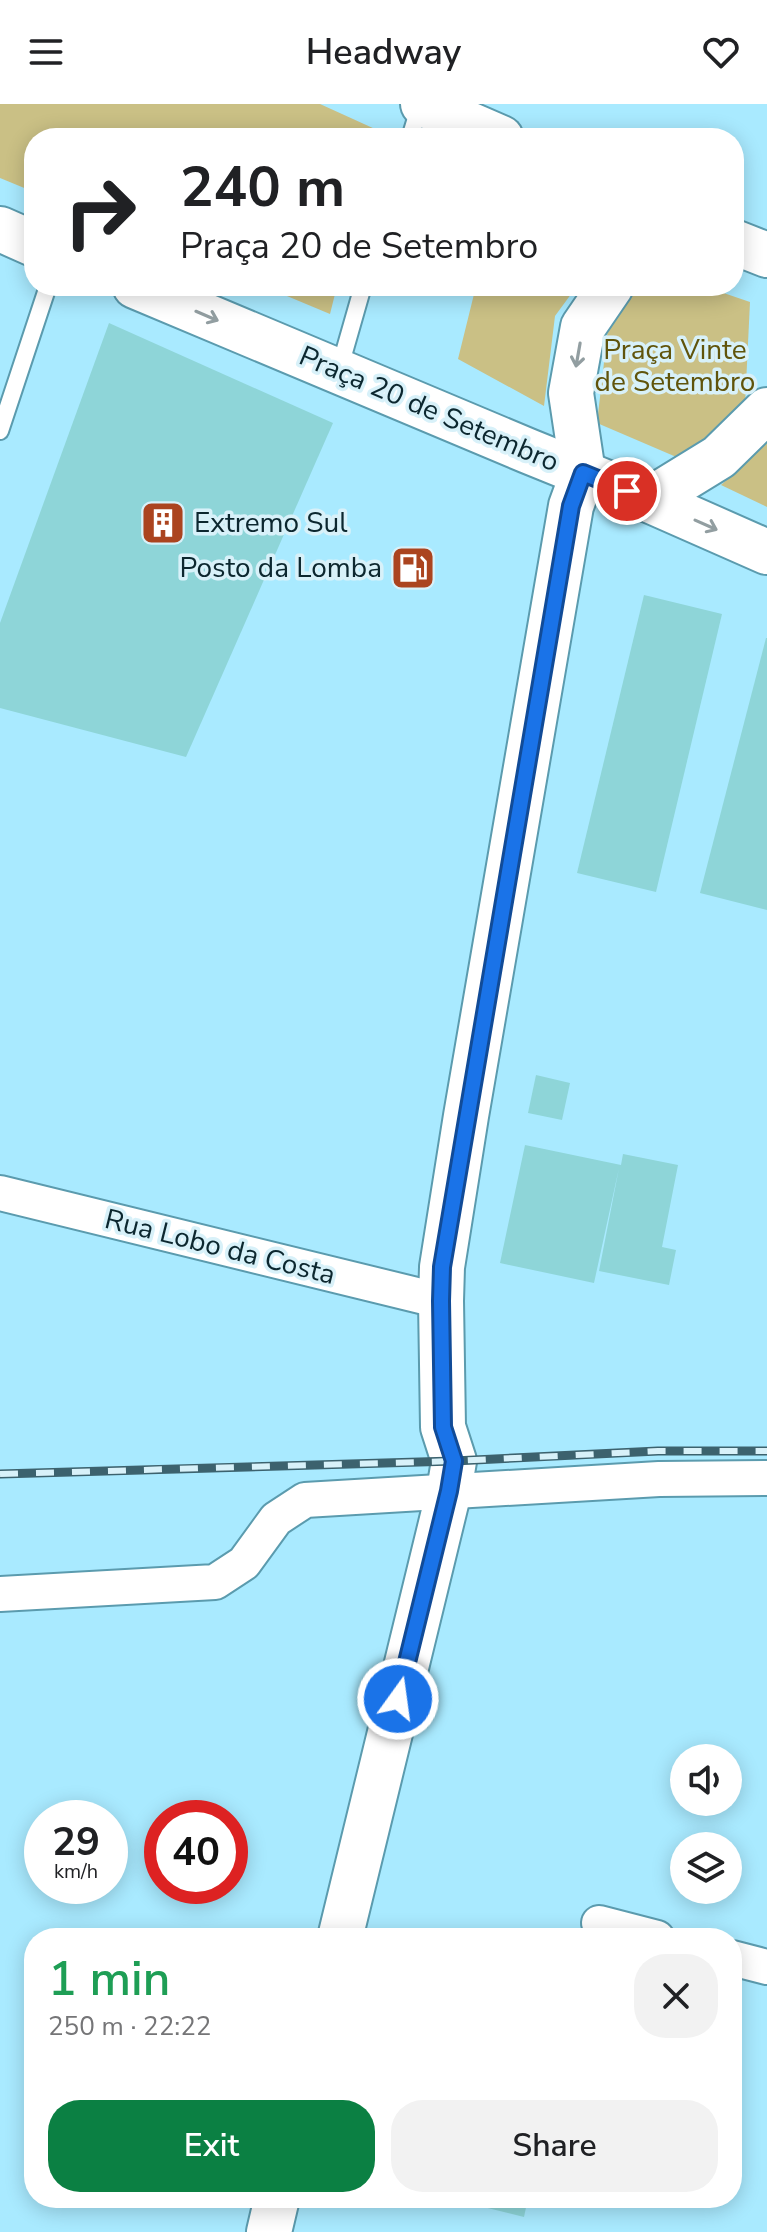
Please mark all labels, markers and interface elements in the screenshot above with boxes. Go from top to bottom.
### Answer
text: Headway [306,28,461,77]
icon: menu [24,30,68,74]
icon: heart [699,30,743,74]
text: 240 m [180,149,345,226]
icon: right [48,160,152,264]
text: Praça 20 de Setembro [180,222,538,271]
one-way arrow [194,310,219,325]
park label: Praça Vinte de Setembro [595,331,755,401]
street label: Praça 20 de Setembro [293,337,565,481]
one-way arrow [570,342,585,368]
pin [593,457,661,525]
icon: arrive [605,469,649,513]
building icon: Extremo Sul [139,499,187,547]
place label: Extremo Sul [194,504,348,542]
one-way arrow [693,518,718,533]
fuel station icon: Posto da Lomba [389,544,437,592]
place label: Posto da Lomba [179,549,382,587]
street label: Rua Lobo da Costa [101,1200,339,1294]
position arrow [356,1657,440,1741]
map controls [670,1744,742,1904]
button: sound [670,1744,742,1816]
speed limit sign: 40 [144,1800,248,1904]
text: 29 [52,1815,100,1869]
button: layers [670,1832,742,1904]
text: km/h [54,1858,98,1885]
text: 1 min [48,1946,170,2012]
button: close [634,1954,718,2038]
text: 250 m · 22:22 [48,2009,211,2044]
button: Exit [48,2100,375,2192]
button: Share [391,2100,718,2192]

